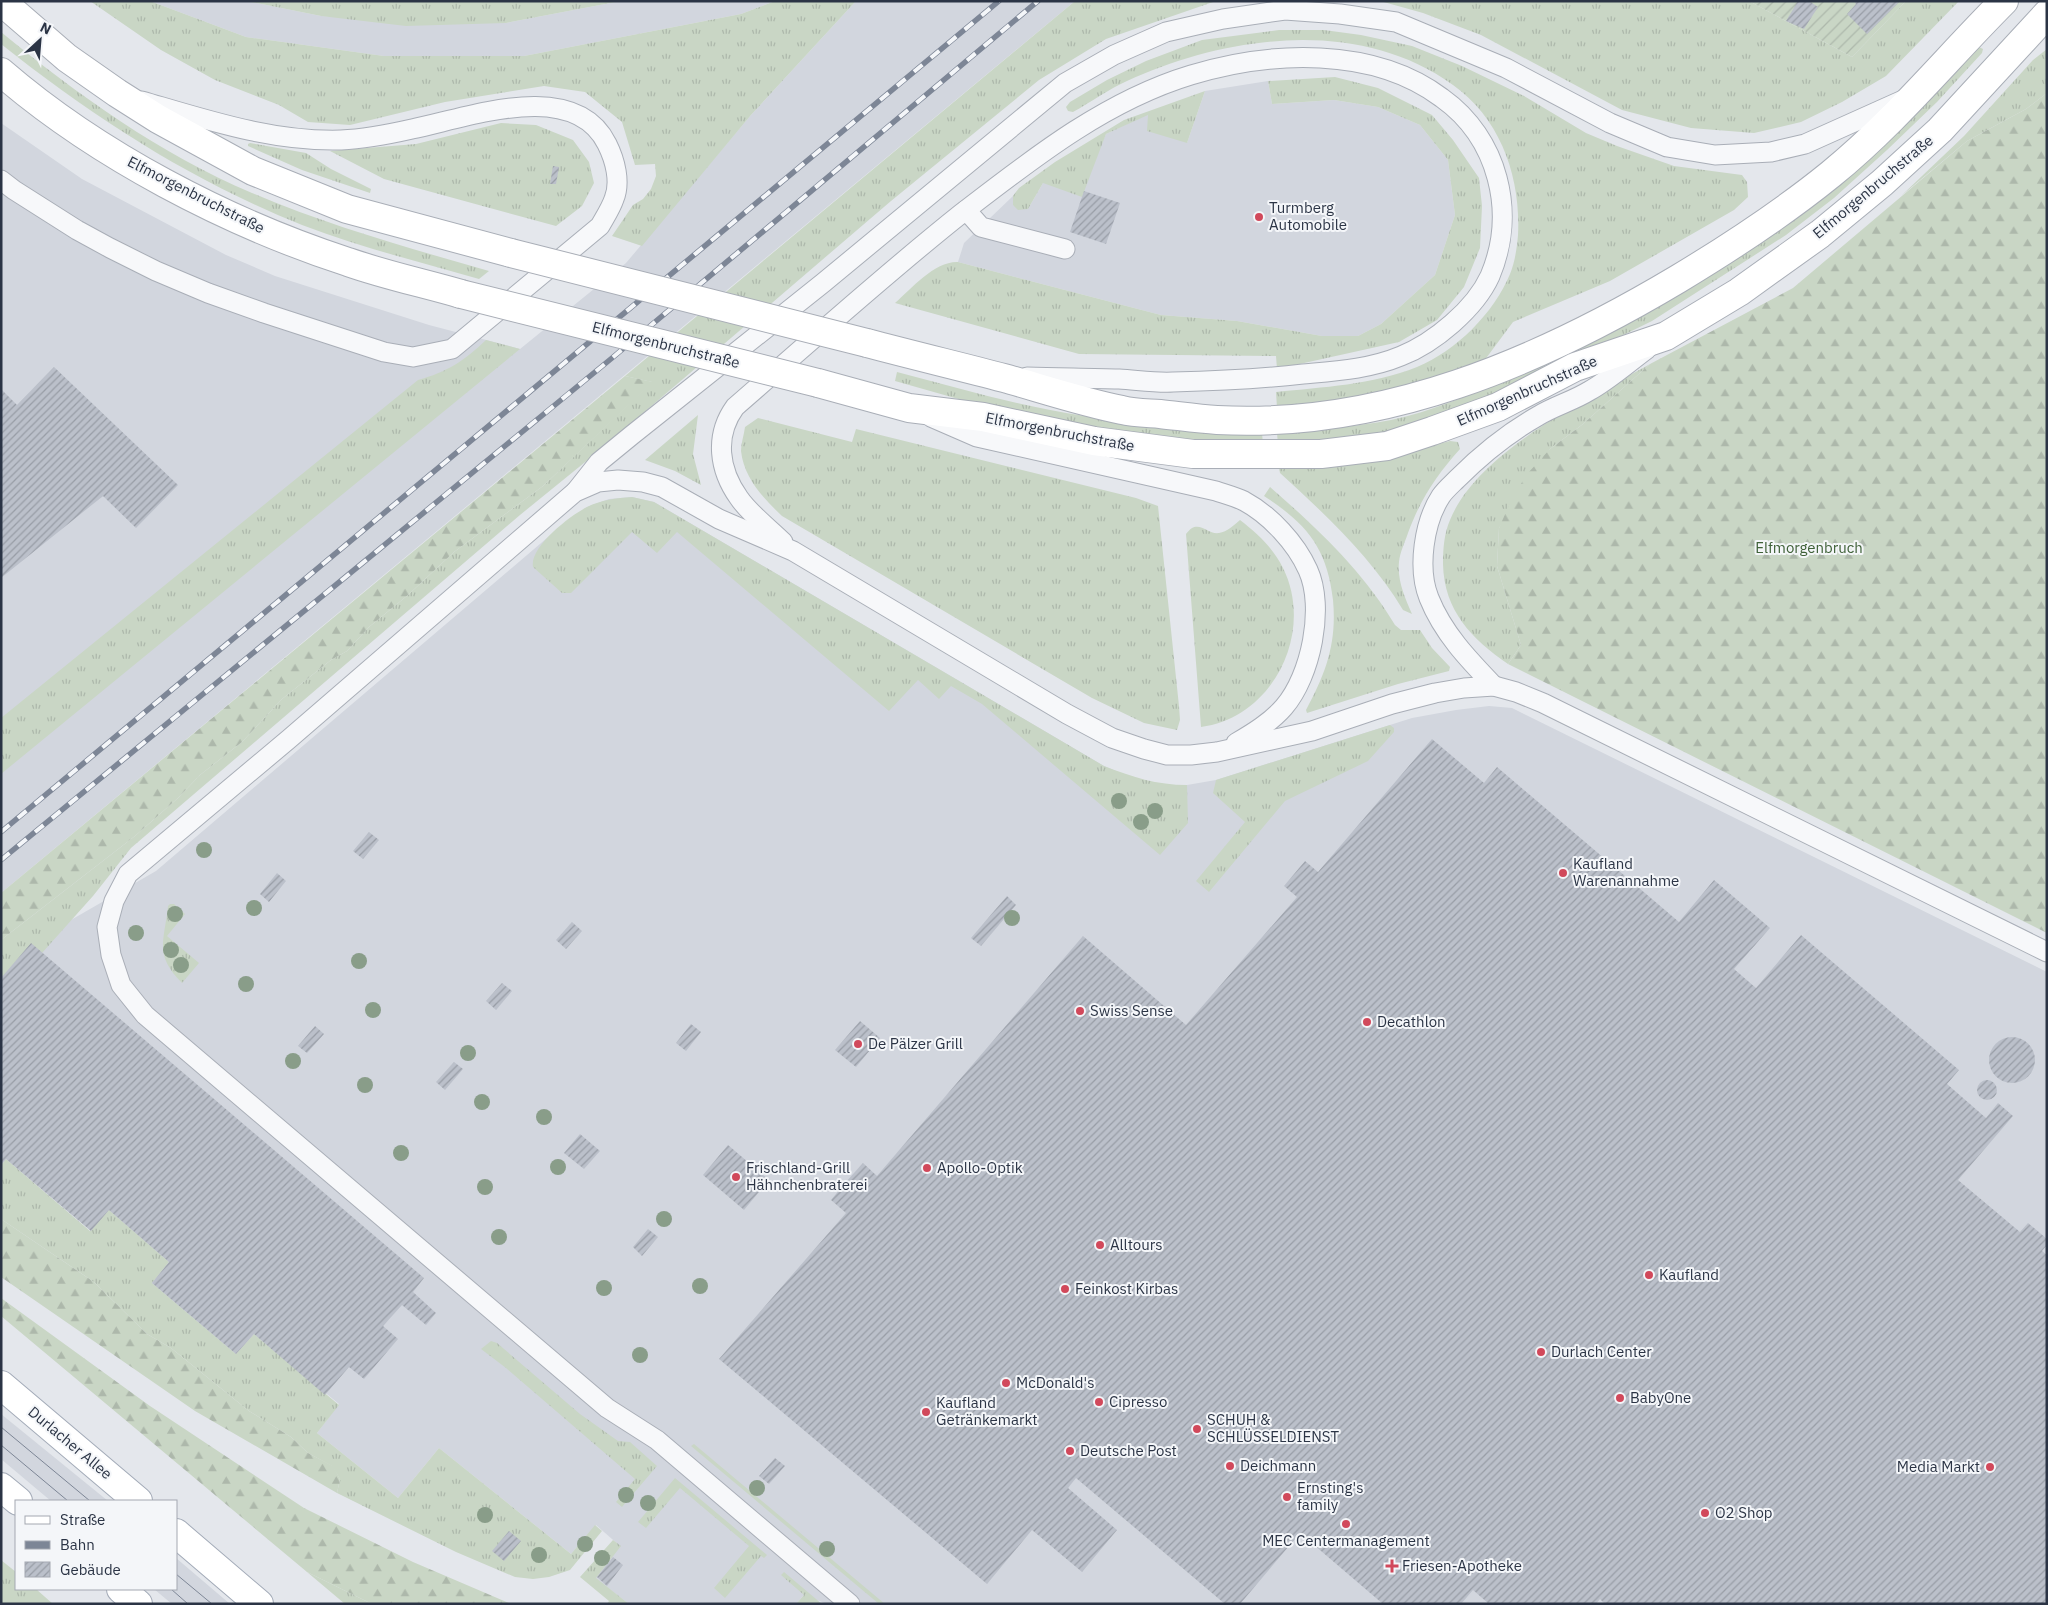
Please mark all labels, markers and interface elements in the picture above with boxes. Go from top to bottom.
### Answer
north arrow [15,15,65,65]
text: N [37,18,54,39]
street label: Elfmorgenbruchstraße [1809,131,1937,243]
street label: Elfmorgenbruchstraße [124,152,268,237]
place label: Turmberg Automobile [1269,198,1347,234]
marker: Turmberg Automobile [1253,211,1265,223]
street label: Elfmorgenbruchstraße [590,317,742,372]
street label: Elfmorgenbruchstraße [1454,351,1600,430]
street label: Elfmorgenbruchstraße [984,408,1136,455]
park label: Elfmorgenbruch [1755,538,1863,557]
place label: Kaufland Warenannahme [1573,854,1679,890]
marker: Kaufland Warenannahme [1557,867,1569,879]
place label: Swiss Sense [1090,1001,1173,1020]
marker: Swiss Sense [1074,1005,1086,1017]
place label: Decathlon [1377,1012,1446,1031]
marker: Decathlon [1361,1016,1373,1028]
place label: De Pälzer Grill [868,1034,963,1053]
marker: De Pälzer Grill [852,1038,864,1050]
place label: Frischland-Grill Hähnchenbraterei [746,1158,868,1194]
place label: Apollo-Optik [937,1158,1023,1177]
marker: Apollo-Optik [921,1162,933,1174]
marker: Frischland-Grill Hähnchenbraterei [730,1171,742,1183]
place label: Alltours [1110,1235,1163,1254]
marker: Alltours [1094,1239,1106,1251]
place label: Kaufland [1659,1265,1719,1284]
marker: Kaufland [1643,1269,1655,1281]
place label: Feinkost Kirbas [1075,1279,1178,1298]
marker: Feinkost Kirbas [1059,1283,1071,1295]
place label: Durlach Center [1551,1342,1652,1361]
marker: Durlach Center [1535,1346,1547,1358]
place label: McDonald's [1016,1373,1094,1392]
marker: McDonald's [1000,1377,1012,1389]
place label: BabyOne [1630,1388,1691,1407]
place label: Cipresso [1109,1392,1167,1411]
marker: BabyOne [1614,1392,1626,1404]
place label: Kaufland Getränkemarkt [936,1393,1037,1429]
marker: Cipresso [1093,1396,1105,1408]
street label: Durlacher Allee [24,1402,116,1483]
marker: Kaufland Getränkemarkt [920,1406,932,1418]
place label: SCHUH & SCHLÜSSELDIENST [1207,1410,1339,1446]
marker: SCHUH & SCHLÜSSELDIENST [1191,1423,1203,1435]
place label: Deutsche Post [1080,1441,1177,1460]
marker: Deutsche Post [1064,1445,1076,1457]
place label: Deichmann [1240,1456,1316,1475]
place label: Media Markt [1897,1457,1980,1476]
marker: Deichmann [1224,1460,1236,1472]
marker: Media Markt [1984,1461,1996,1473]
place label: Ernsting's family [1297,1478,1363,1514]
marker: Ernsting's family [1281,1491,1293,1503]
legend [15,1500,178,1590]
place label: O2 Shop [1715,1503,1773,1522]
marker: O2 Shop [1699,1507,1711,1519]
text: Straße [60,1510,105,1529]
marker: MEC Centermanagement [1340,1518,1352,1530]
place label: MEC Centermanagement [1262,1531,1430,1550]
text: Bahn [60,1535,95,1554]
place label: Friesen-Apotheke [1402,1556,1522,1575]
text: Gebäude [60,1560,121,1579]
marker: Friesen-Apotheke [1386,1560,1398,1572]

